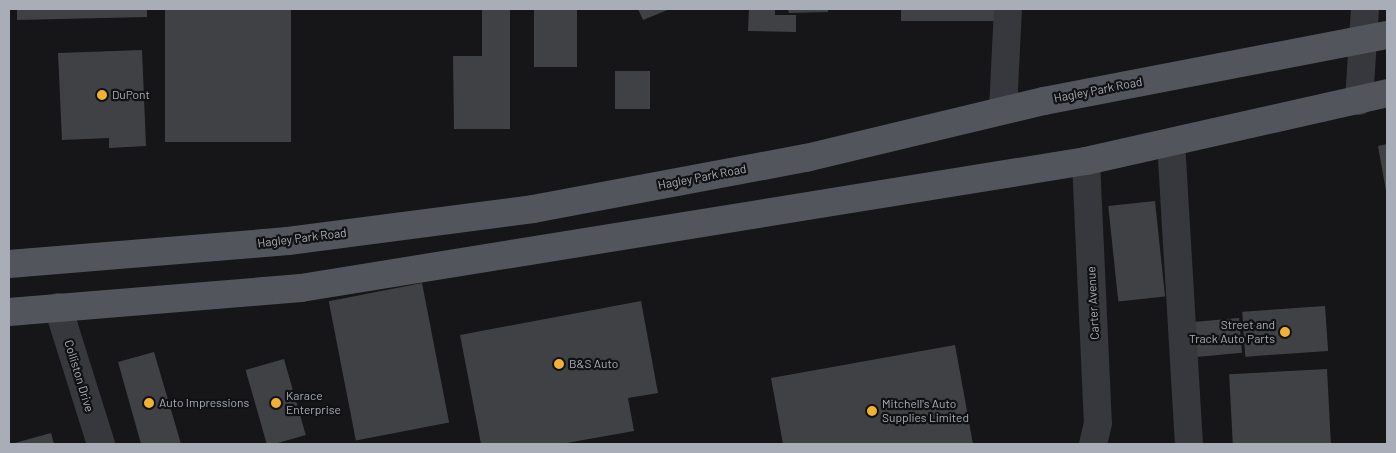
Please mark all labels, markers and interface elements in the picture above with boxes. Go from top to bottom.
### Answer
street label: Hagley Park Road [1053,74,1143,106]
place label: DuPont [112,88,150,102]
marker: DuPont [96,89,108,101]
street label: Hagley Park Road [657,161,747,193]
street label: Hagley Park Road [257,225,347,251]
street label: Carter Avenue [1084,266,1102,340]
place label: Street and Track Auto Parts [1189,318,1275,346]
marker: Street and Track Auto Parts [1279,326,1291,338]
street label: Colliston Drive [61,338,97,414]
place label: B&S Auto [569,357,618,371]
marker: B&S Auto [553,358,565,370]
place label: Karace Enterprise [286,389,341,417]
place label: Auto Impressions [159,396,249,410]
marker: Auto Impressions [143,397,155,409]
marker: Karace Enterprise [270,397,282,409]
place label: Mitchell's Auto Supplies Limited [882,397,969,425]
marker: Mitchell's Auto Supplies Limited [866,405,878,417]

